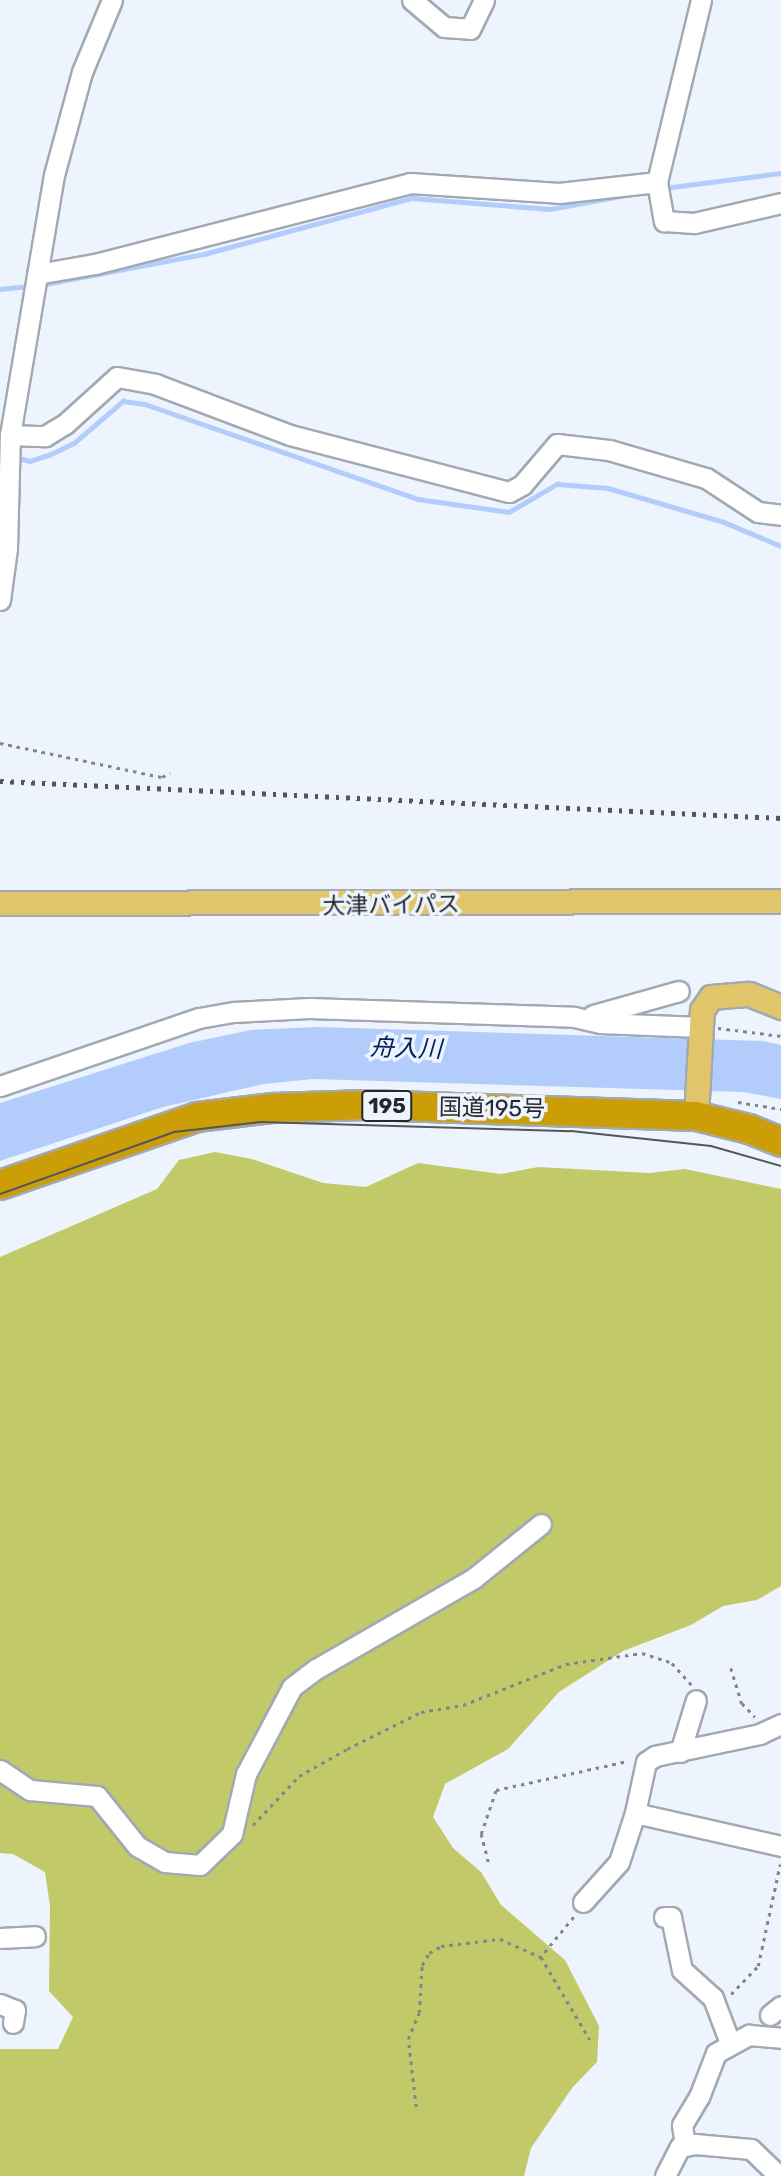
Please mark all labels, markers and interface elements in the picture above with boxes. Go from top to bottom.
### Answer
street label: 大津バイパス [322,890,460,920]
water label: 舟入川 [370,1033,442,1065]
road number: 195 [361,1088,413,1124]
street label: 国道195号 [439,1093,545,1123]

